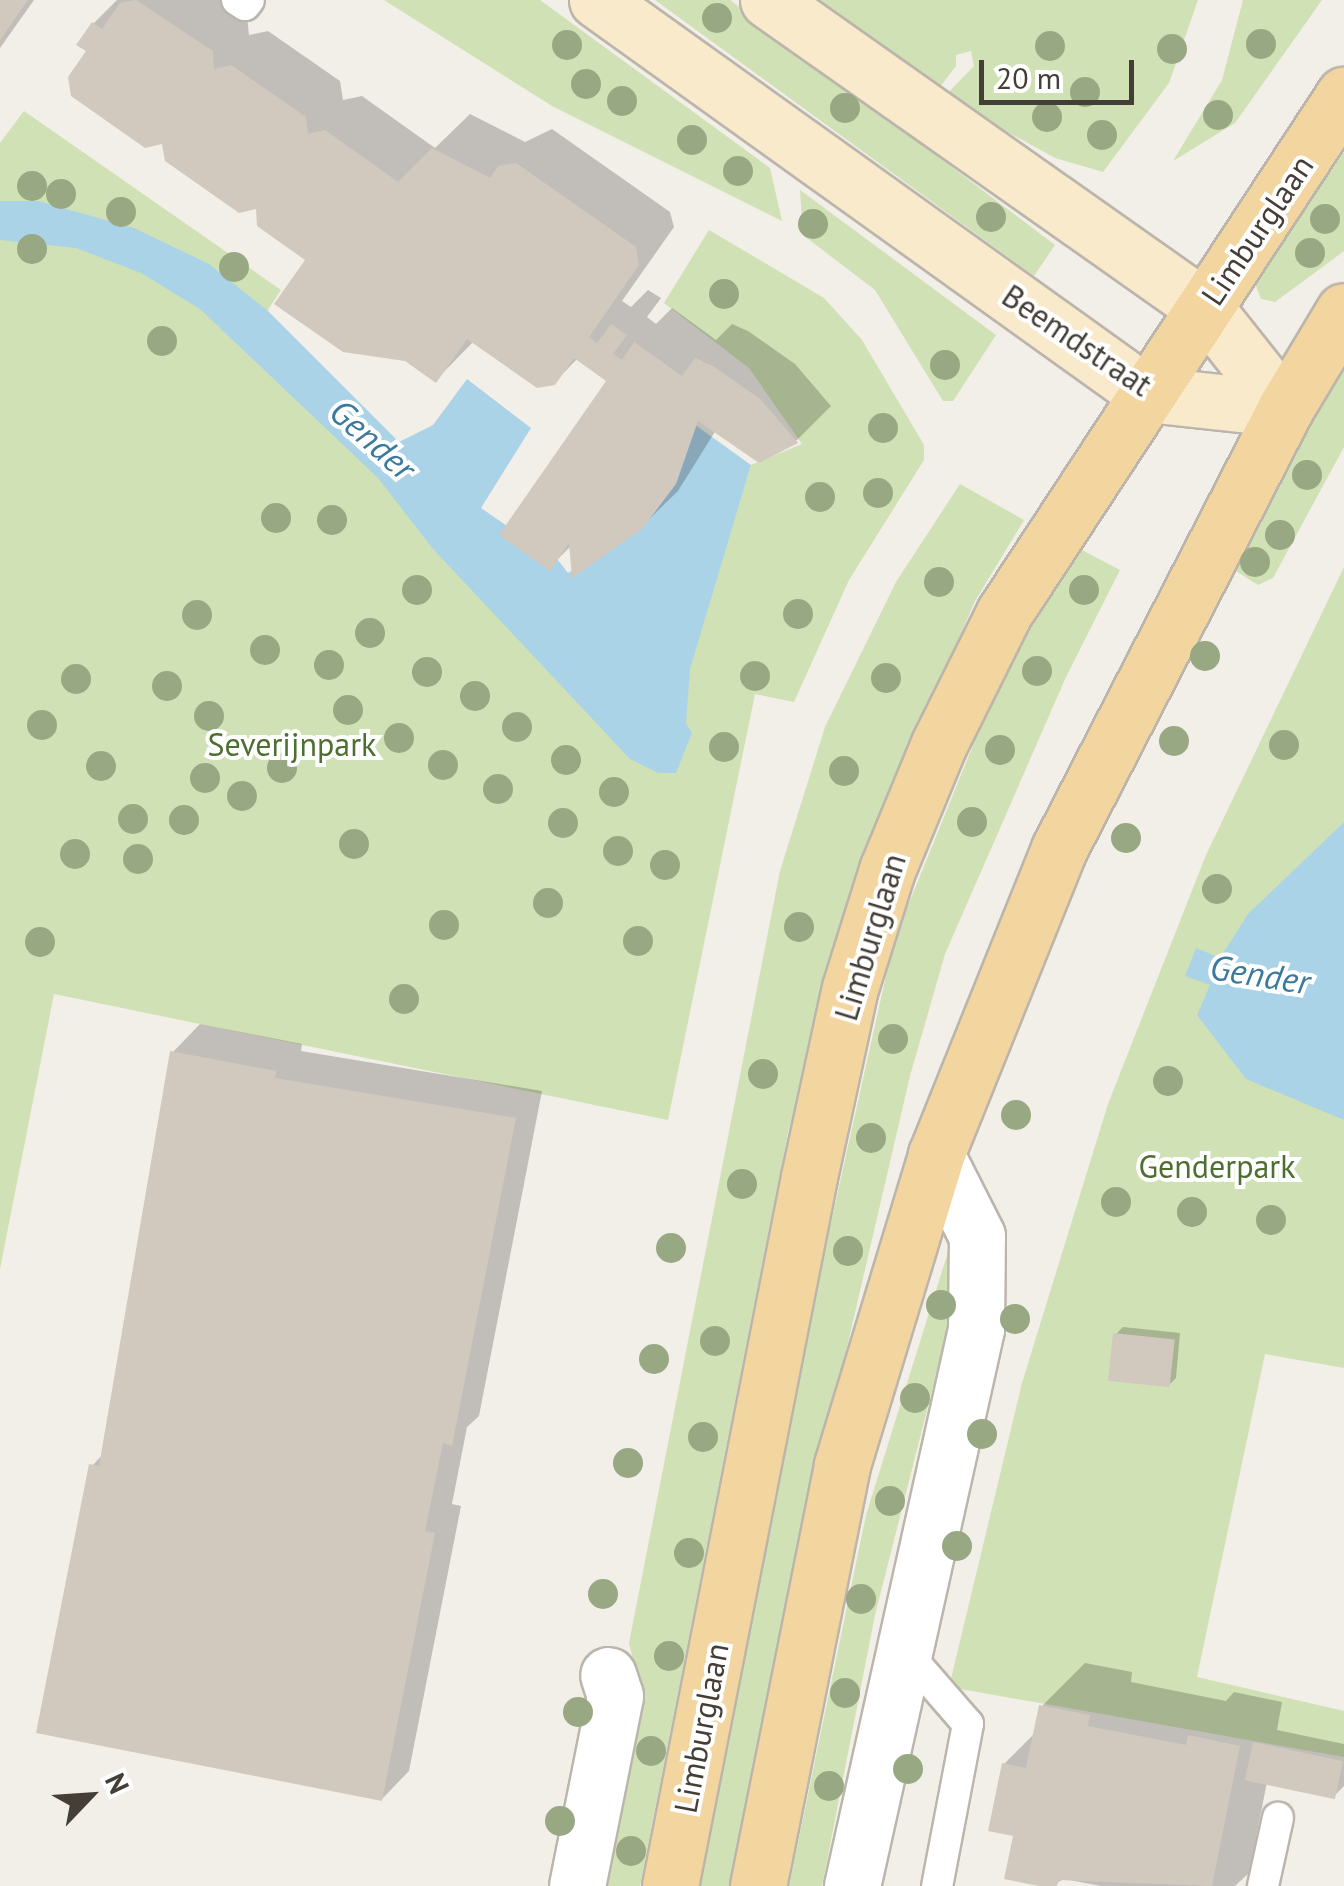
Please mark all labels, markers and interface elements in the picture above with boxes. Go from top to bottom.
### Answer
scale bar [984,40,1139,102]
text: 20 m [996,58,1061,97]
street label: Limburglaan [1193,148,1321,312]
street label: Beemdstraat [995,276,1159,404]
water label: Gender [322,390,424,488]
park label: Severijnpark [208,725,376,763]
street label: Limburglaan [826,849,914,1025]
water label: Gender [1207,945,1313,1003]
park label: Genderpark [1138,1147,1296,1185]
street label: Limburglaan [666,1640,736,1816]
north arrow [40,1746,140,1846]
text: N [97,1767,138,1799]

